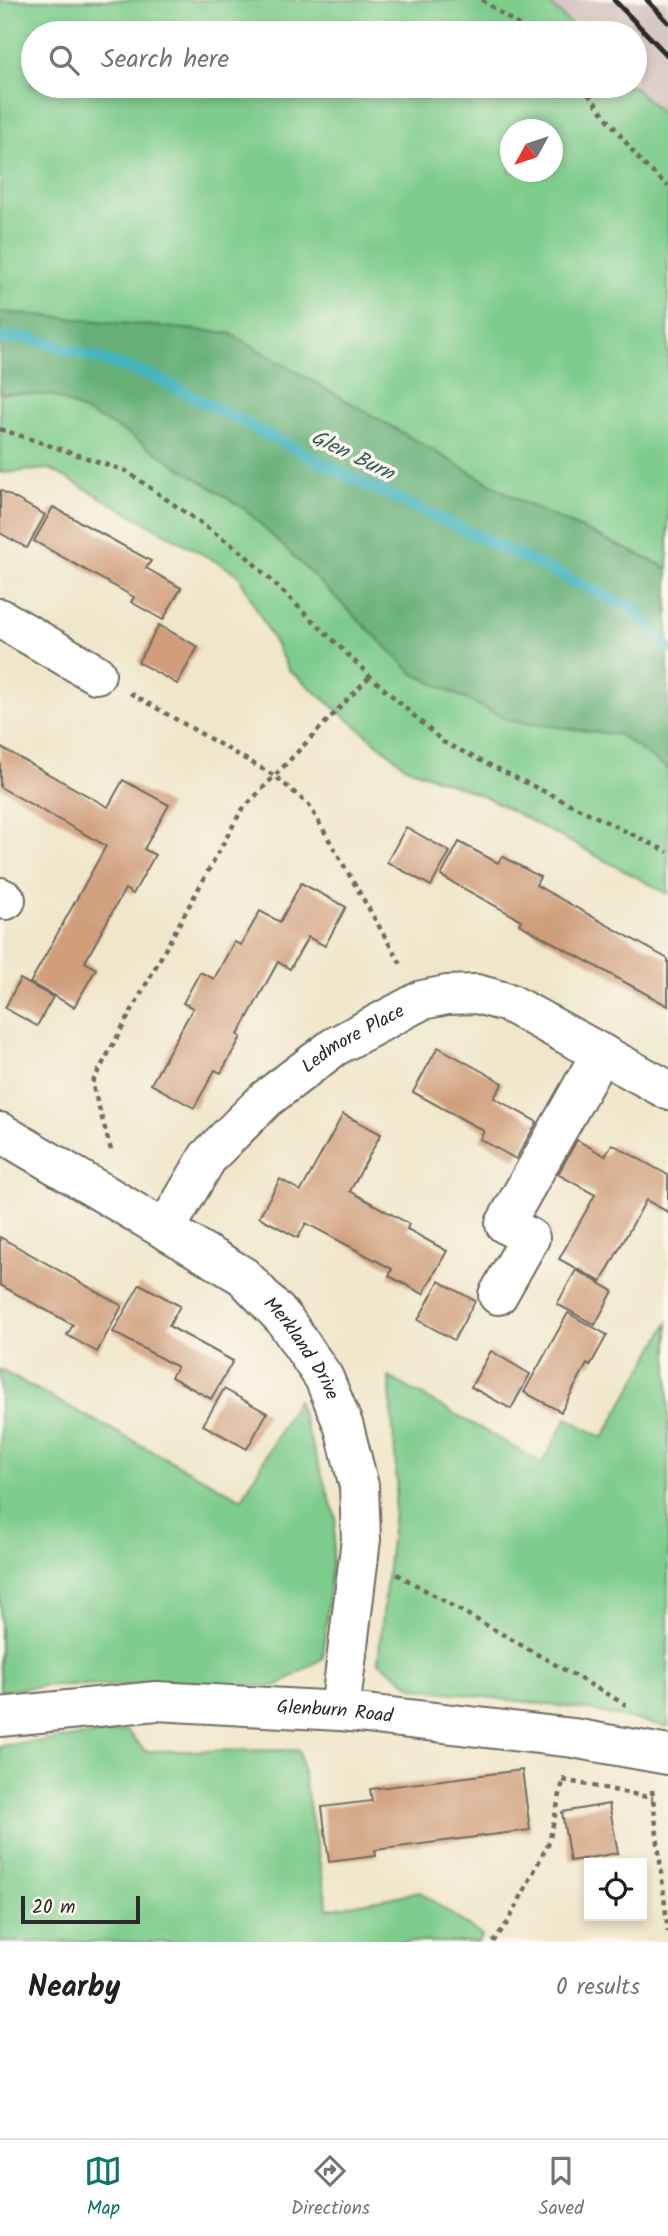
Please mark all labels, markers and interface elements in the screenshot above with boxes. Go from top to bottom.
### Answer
search box [21,21,647,98]
text: Search here [101,39,229,81]
icon: search [45,41,83,79]
north arrow [500,119,563,182]
water label: Glen Burn [305,422,401,491]
street label: Ledmore Place [295,997,411,1081]
street label: Merkland Drive [256,1290,347,1405]
street label: Glenburn Road [276,1693,395,1732]
map controls [584,1858,647,1921]
button: locate [584,1858,647,1921]
scale bar [21,1893,140,1925]
text: 20 m [32,1893,75,1923]
text: Nearby [28,1964,120,2012]
text: 0 results [556,1970,640,2006]
tab: Map [84,2152,122,2224]
tab: Directions [291,2152,370,2224]
tab: Saved [539,2152,584,2224]

